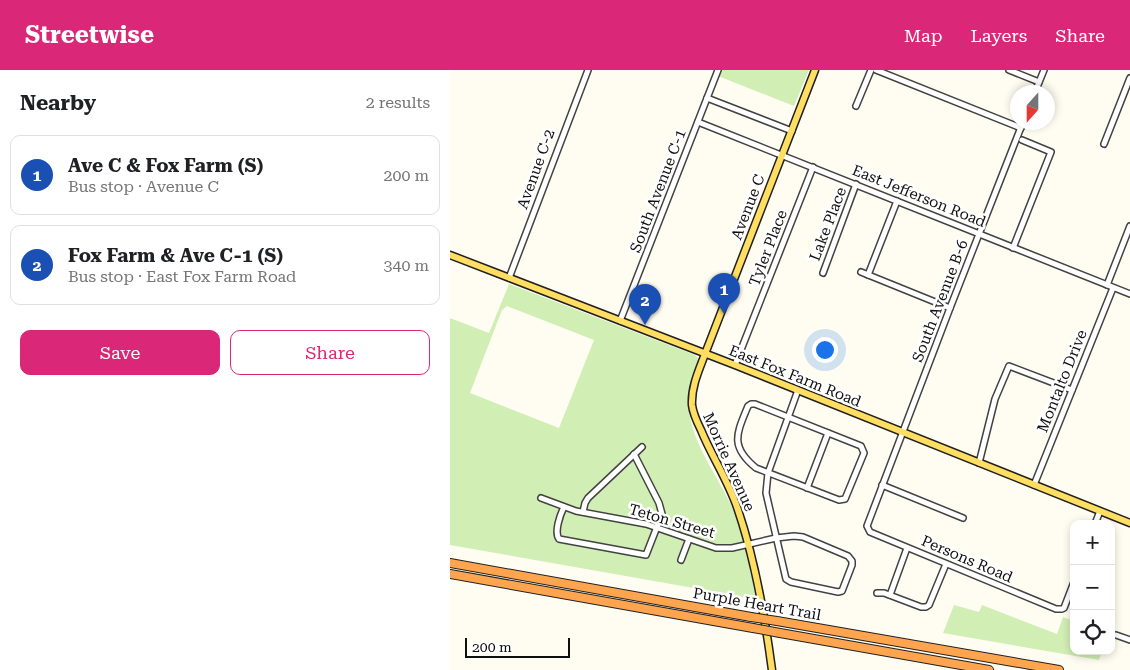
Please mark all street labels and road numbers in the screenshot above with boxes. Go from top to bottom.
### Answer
street label: Avenue C-2 [513,127,559,211]
street label: South Avenue C-1 [626,127,690,255]
street label: East Jefferson Road [850,161,989,231]
street label: Avenue C [727,172,769,242]
street label: Lake Place [806,185,850,263]
street label: Tyler Place [745,207,791,289]
street label: South Avenue B-6 [908,237,972,365]
street label: Montalto Drive [1033,327,1091,435]
street label: East Fox Farm Road [726,341,864,411]
street label: Morrie Avenue [699,410,759,514]
street label: Teton Street [627,500,717,542]
street label: Persons Road [919,532,1016,586]
street label: Purple Heart Trail [692,584,823,624]

